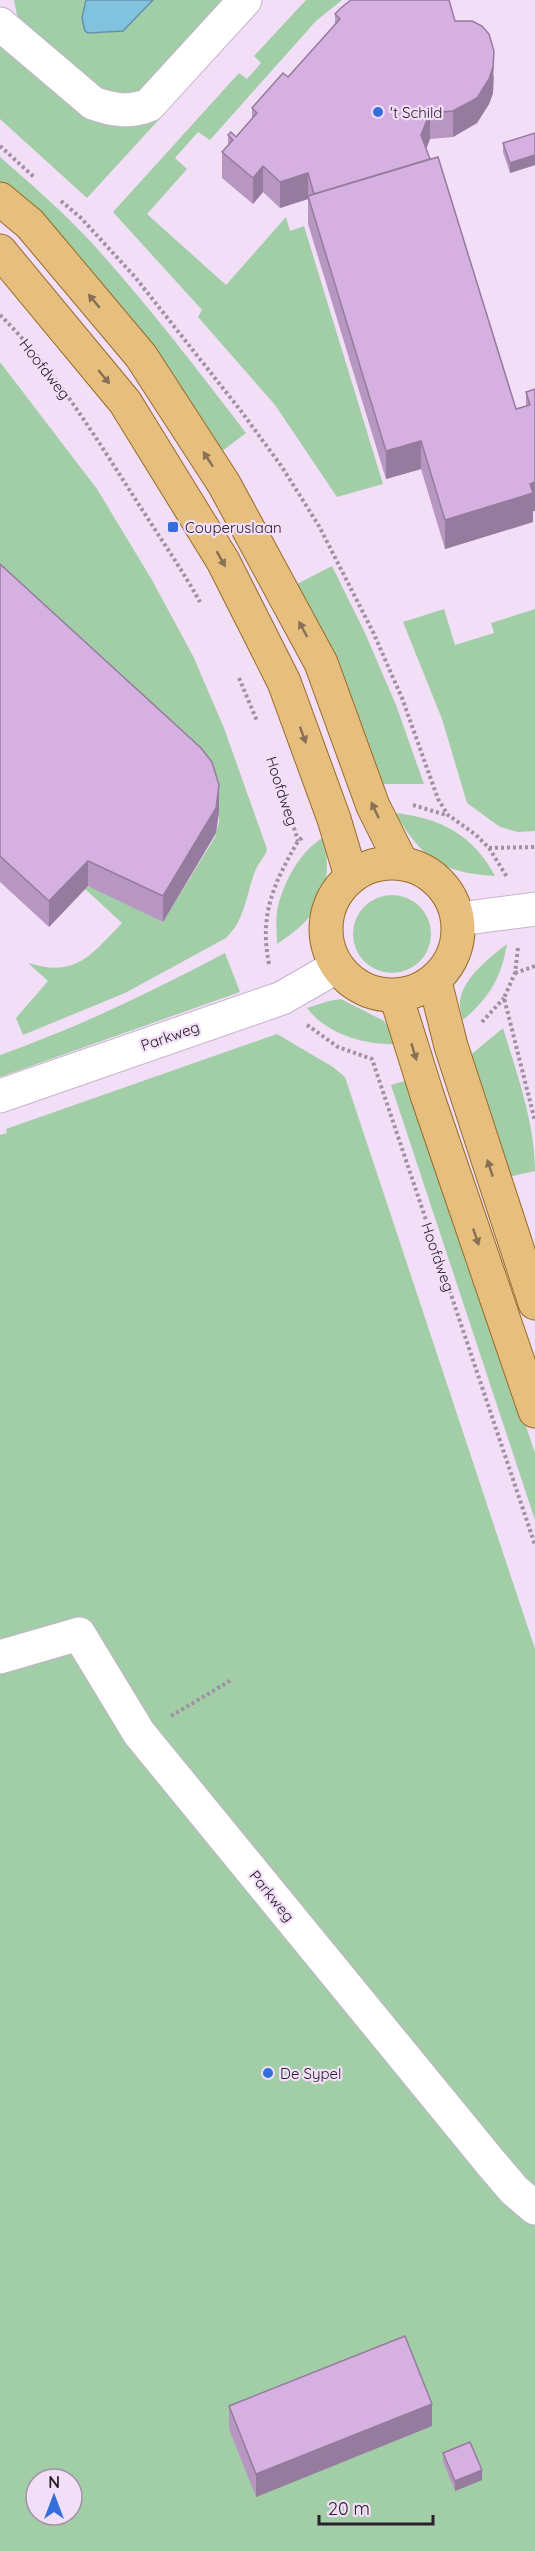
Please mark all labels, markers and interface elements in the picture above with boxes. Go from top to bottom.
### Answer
place label: 't Schild [390,103,442,122]
marker: 't Schild [371,105,385,119]
one-way arrow [88,293,101,309]
street label: Hoofdweg [15,335,75,403]
one-way arrow [97,369,110,384]
one-way arrow [203,451,214,467]
place label: Couperuslaan [185,518,282,537]
marker: Couperuslaan [166,520,180,534]
one-way arrow [216,550,226,567]
one-way arrow [298,621,308,638]
one-way arrow [299,726,309,744]
street label: Hoofdweg [262,754,302,828]
one-way arrow [371,801,380,818]
street label: Parkweg [138,1017,202,1055]
one-way arrow [409,1043,419,1061]
one-way arrow [485,1159,494,1177]
street label: Hoofdweg [417,1220,459,1294]
one-way arrow [472,1228,482,1246]
street label: Parkweg [245,1866,299,1926]
place label: De Sypel [280,2064,341,2083]
marker: De Sypel [261,2066,275,2080]
north arrow [24,2467,84,2527]
text: N [48,2472,60,2492]
scale bar [319,2488,433,2526]
text: 20 m [328,2497,370,2520]

